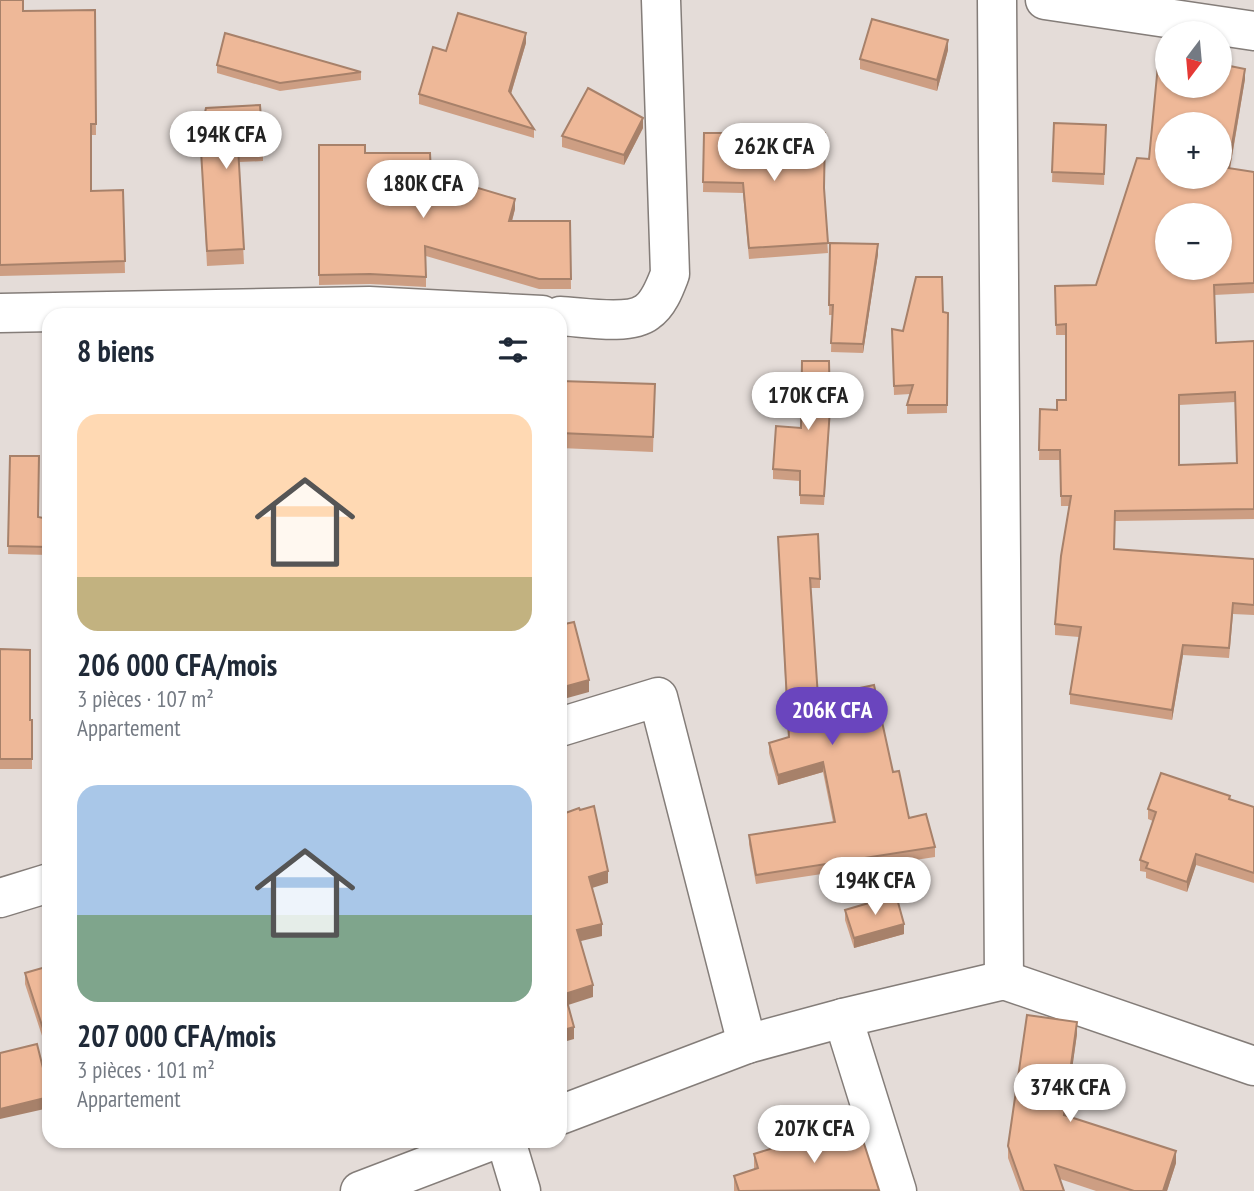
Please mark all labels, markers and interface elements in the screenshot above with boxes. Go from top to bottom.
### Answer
north arrow [1155,21,1232,98]
map controls [1155,21,1232,280]
pin: 194K CFA [154,111,298,171]
button: + [1155,112,1232,189]
text: 194K CFA [186,119,266,148]
pin: 262K CFA [702,124,846,183]
text: 262K CFA [734,131,814,160]
pin: 180K CFA [351,160,495,220]
text: 180K CFA [383,168,463,197]
button: − [1155,203,1232,280]
text: 8 biens [77,331,154,370]
icon: filters [494,331,532,369]
pin: 170K CFA [736,372,880,432]
text: 170K CFA [768,380,848,409]
icon: home [242,459,368,585]
text: 206 000 CFA/mois [77,645,277,684]
text: 3 pièces · 107 m² [77,684,214,713]
pin: 206K CFA [760,688,904,747]
text: 206K CFA [792,695,872,724]
text: Appartement [77,713,180,742]
icon: home [242,830,368,956]
pin: 194K CFA [803,858,947,917]
text: 194K CFA [835,865,915,894]
text: 207 000 CFA/mois [77,1016,276,1055]
text: 3 pièces · 101 m² [77,1055,215,1084]
pin: 374K CFA [998,1064,1142,1124]
text: 374K CFA [1030,1072,1110,1101]
text: Appartement [77,1084,180,1113]
pin: 207K CFA [742,1106,886,1165]
text: 207K CFA [774,1113,854,1142]

